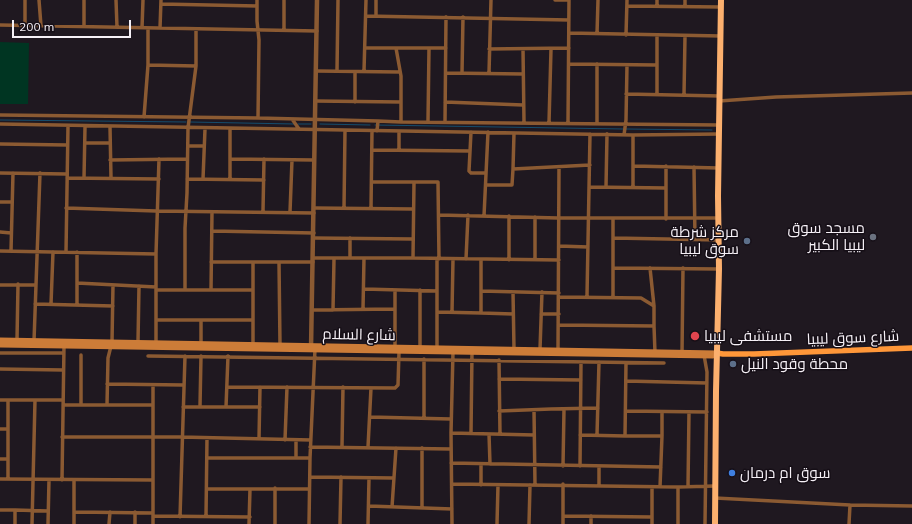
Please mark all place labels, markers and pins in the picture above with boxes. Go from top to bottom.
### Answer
place label: مسجد سوق ليبيا الكبير [787,219,865,254]
place label: مركز شرطة سوق ليبيا [671,223,739,258]
marker: مسجد سوق ليبيا الكبير [868,232,878,242]
marker: مركز شرطة سوق ليبيا [742,236,752,246]
place label: مستشفى ليبيا [704,327,792,345]
marker: مستشفى ليبيا [689,330,701,342]
place label: محطة وقود النيل [741,355,848,373]
marker: محطة وقود النيل [728,359,738,369]
place label: سوق ام درمان [740,464,831,482]
marker: سوق ام درمان [727,468,737,478]

